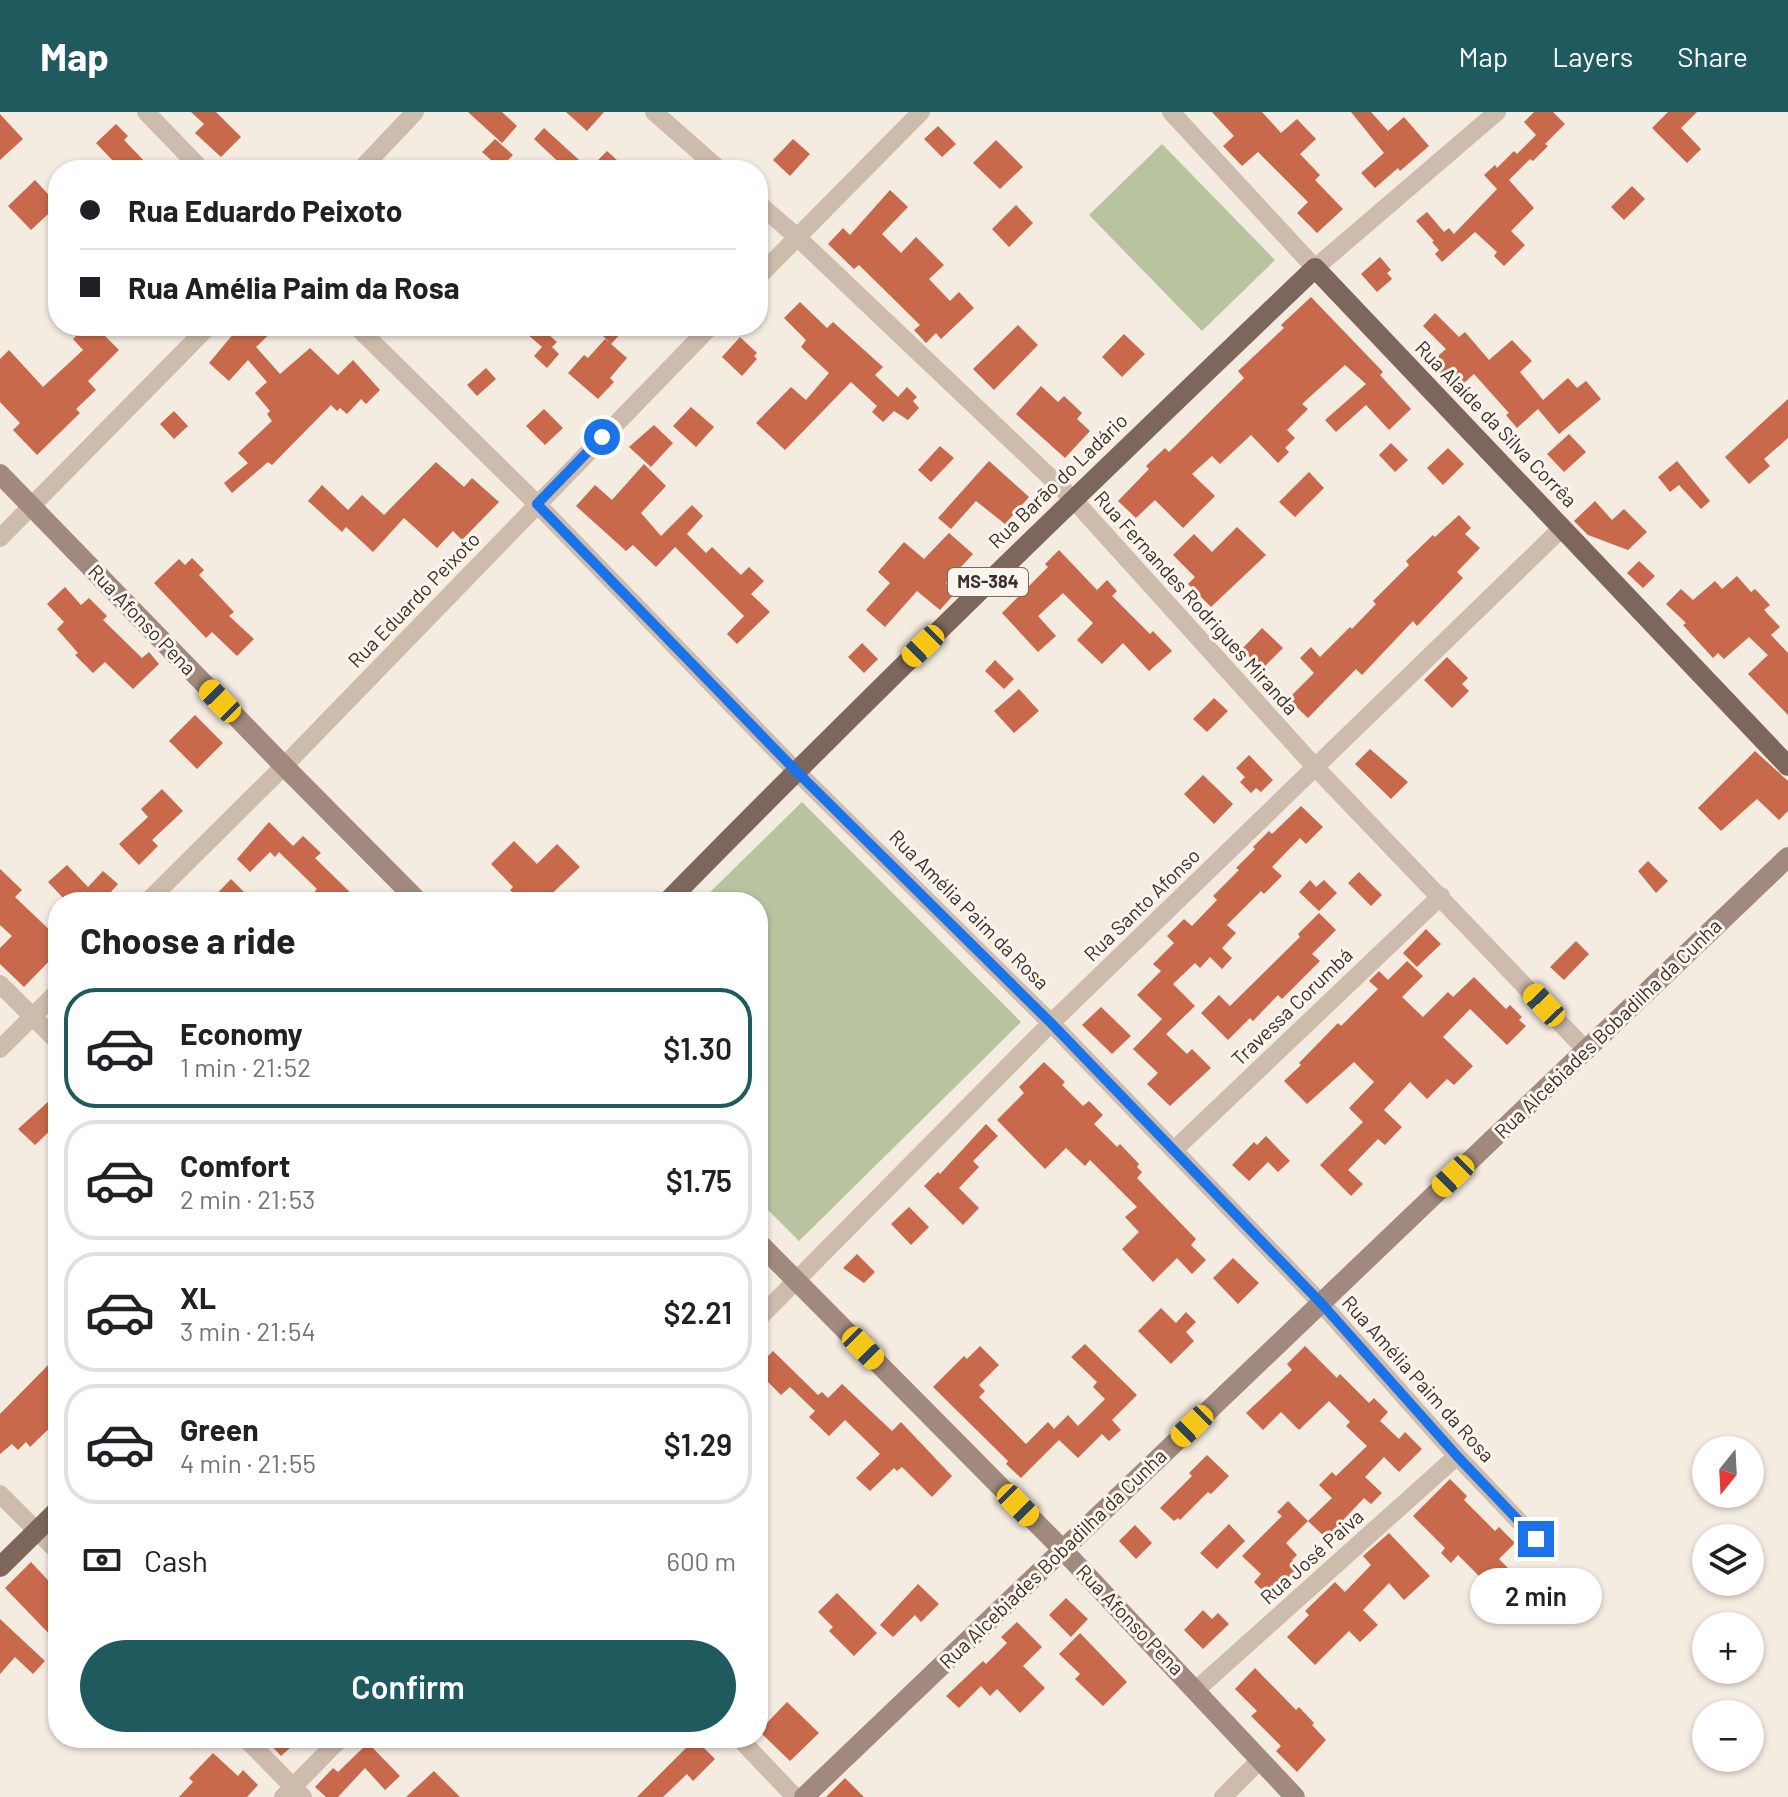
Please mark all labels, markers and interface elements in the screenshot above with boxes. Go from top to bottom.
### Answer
text: Map [40,33,109,79]
text: Map [1458,39,1508,73]
text: Layers [1552,39,1633,73]
text: Share [1677,39,1748,73]
text: Rua Eduardo Peixoto [128,192,402,228]
text: Rua Amélia Paim da Rosa [128,269,460,305]
street label: Rua Alaíde da Silva Corrêa [1411,335,1583,512]
street label: Rua Barão do Ladário [983,408,1132,553]
route start [584,419,620,455]
street label: Rua Fernandes Rodrigues Miranda [1090,485,1304,719]
street label: Rua Eduardo Peixoto [342,527,484,672]
street label: Rua Afonso Pena [84,559,202,680]
road number: MS-384 [948,568,1028,596]
car [897,621,949,671]
car [195,675,245,727]
street label: Rua Amélia Paim da Rosa [885,824,1055,994]
street label: Rua Santo Afonso [1078,843,1204,966]
street label: Rua Alcebiades Bobadilha da Cunha [1489,913,1726,1143]
text: Choose a ride [80,918,296,961]
street label: Travessa Corumbá [1226,942,1357,1070]
car [1519,979,1569,1031]
icon: car [84,1012,156,1084]
text: Economy [180,1015,303,1051]
text: $1.30 [663,1030,732,1066]
text: 1 min · 21:52 [180,1051,311,1082]
icon: car [84,1144,156,1216]
text: Comfort [180,1147,290,1183]
car [1427,1151,1479,1201]
text: $1.75 [666,1162,732,1198]
text: 2 min · 21:53 [180,1183,315,1214]
icon: car [84,1276,156,1348]
text: XL [180,1279,216,1315]
street label: Rua Amélia Paim da Rosa [1338,1290,1500,1467]
text: $2.21 [663,1294,732,1330]
text: 3 min · 21:54 [180,1315,316,1346]
car [838,1322,888,1374]
car [1166,1401,1218,1451]
icon: car [84,1408,156,1480]
text: Green [180,1411,259,1447]
text: $1.29 [664,1426,732,1462]
north arrow [1692,1436,1764,1508]
map controls [1692,1436,1764,1772]
street label: Rua Alcebiades Bobadilha da Cunha [934,1443,1171,1673]
text: 4 min · 21:55 [180,1447,316,1478]
car [993,1480,1043,1530]
street label: Rua José Paiva [1255,1504,1368,1609]
route end [1518,1521,1554,1557]
button: layers [1692,1524,1764,1596]
icon: cash [80,1538,124,1582]
text: Cash [144,1542,208,1578]
text: 600 m [667,1545,736,1576]
street label: Rua Afonso Pena [1072,1559,1190,1680]
callout: 2 min [1470,1567,1602,1623]
text: 2 min [1505,1580,1567,1611]
button: + [1692,1612,1764,1684]
button: Confirm [80,1640,736,1732]
button: − [1692,1700,1764,1772]

